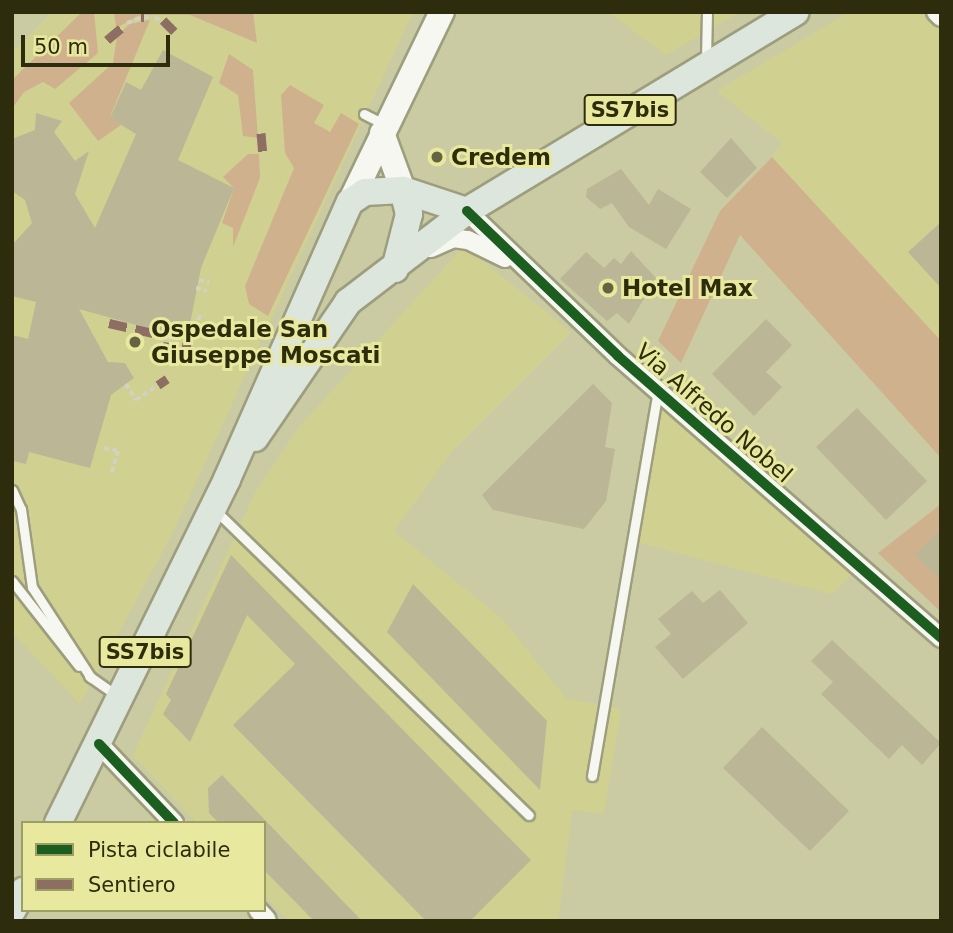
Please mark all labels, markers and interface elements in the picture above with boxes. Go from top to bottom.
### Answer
scale bar [24,21,173,65]
text: 50 m [34,35,88,59]
road number: SS7bis [583,92,677,128]
place label: Credem [451,143,551,171]
marker: Credem [429,149,445,165]
place label: Hotel Max [622,274,753,302]
marker: Hotel Max [600,280,616,296]
place label: Ospedale San Giuseppe Moscati [151,315,380,369]
marker: Ospedale San Giuseppe Moscati [125,332,145,352]
street label: Via Alfredo Nobel [630,337,798,489]
road number: SS7bis [98,634,192,670]
legend [21,821,266,912]
text: Pista ciclabile [88,838,230,862]
text: Sentiero [88,873,176,897]

